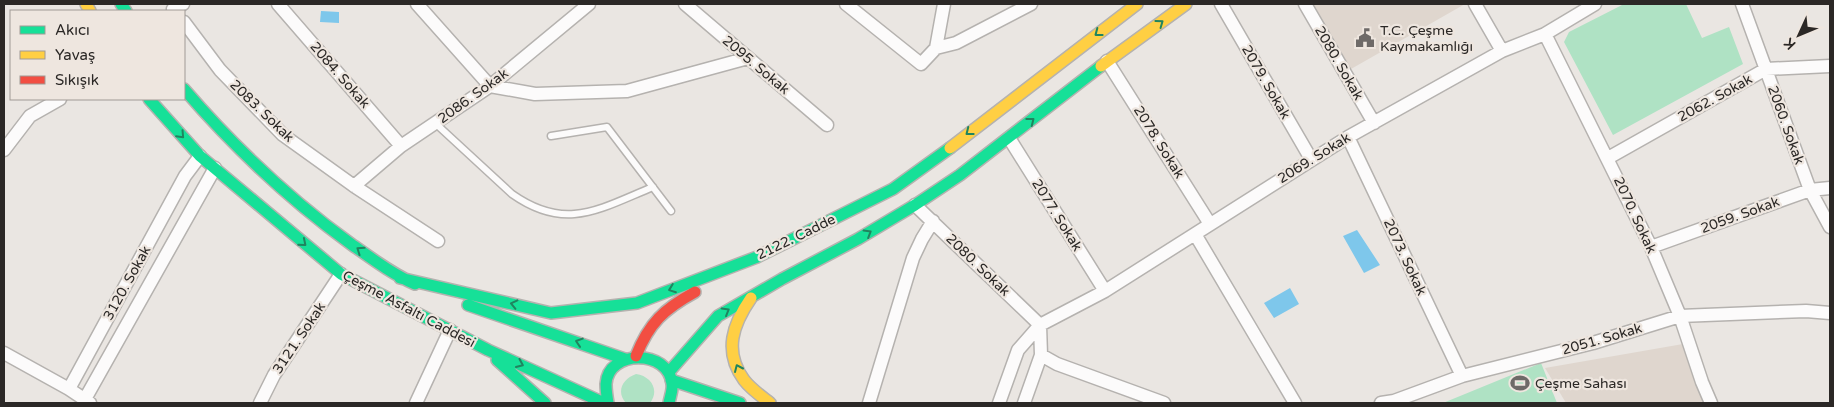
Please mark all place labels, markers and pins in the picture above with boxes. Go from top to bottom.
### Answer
place label: T.C. Çeşme Kaymakamlığı [1380,22,1473,55]
public building icon: T.C. Çeşme Kaymakamlığı [1354,27,1376,49]
sports icon: Çeşme Sahası [1509,372,1531,394]
place label: Çeşme Sahası [1535,375,1627,392]

